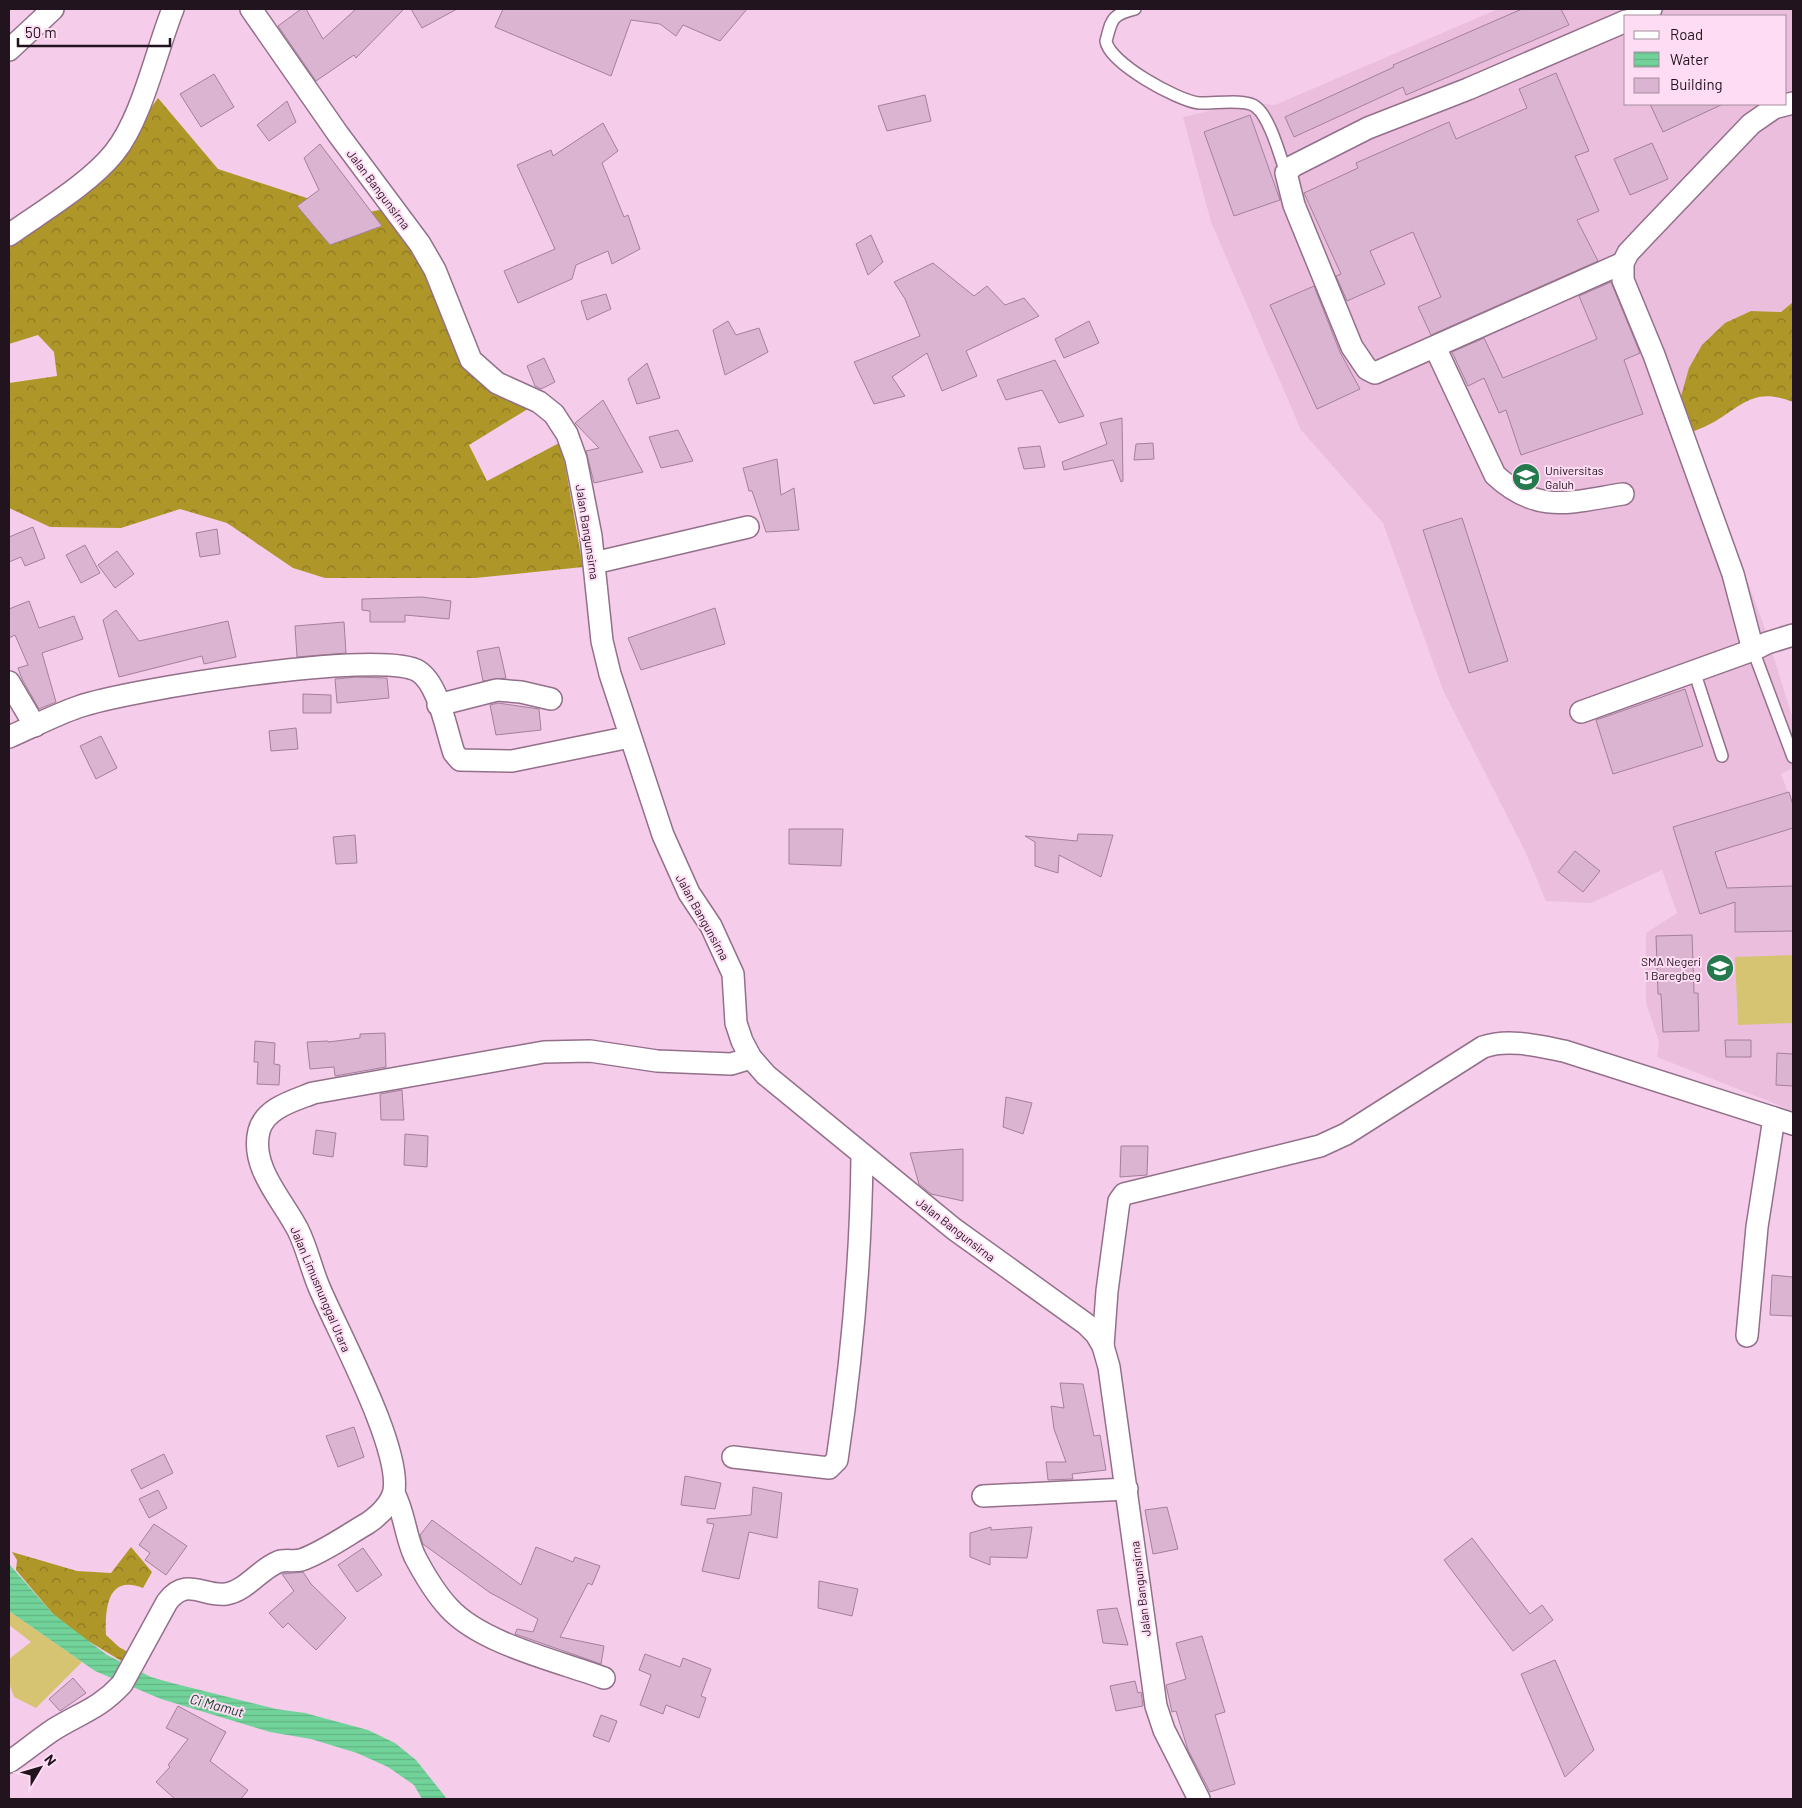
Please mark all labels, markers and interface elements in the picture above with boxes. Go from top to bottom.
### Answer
scale bar [18,15,170,47]
legend [1624,15,1787,105]
text: 50 m [25,23,57,41]
text: Road [1670,25,1703,43]
text: Water [1670,50,1709,68]
text: Building [1670,75,1723,93]
street label: Jalan Bangunsirna [345,146,413,232]
school or university icon: Universitas Galuh [1511,462,1541,492]
place label: Universitas Galuh [1545,463,1604,491]
street label: Jalan Bangunsirna [574,483,602,581]
street label: Jalan Bangunsirna [674,872,732,962]
school or university icon: SMA Negeri 1 Baregbeg [1705,953,1735,983]
place label: SMA Negeri 1 Baregbeg [1641,954,1701,982]
street label: Jalan Bangunsirna [914,1194,998,1264]
street label: Jalan Limusnunggal Utara [288,1224,354,1354]
street label: Jalan Bangunsirna [1127,1541,1153,1637]
water label: Ci Mamut [188,1690,246,1720]
north arrow [15,1743,65,1793]
text: N [41,1751,60,1769]

